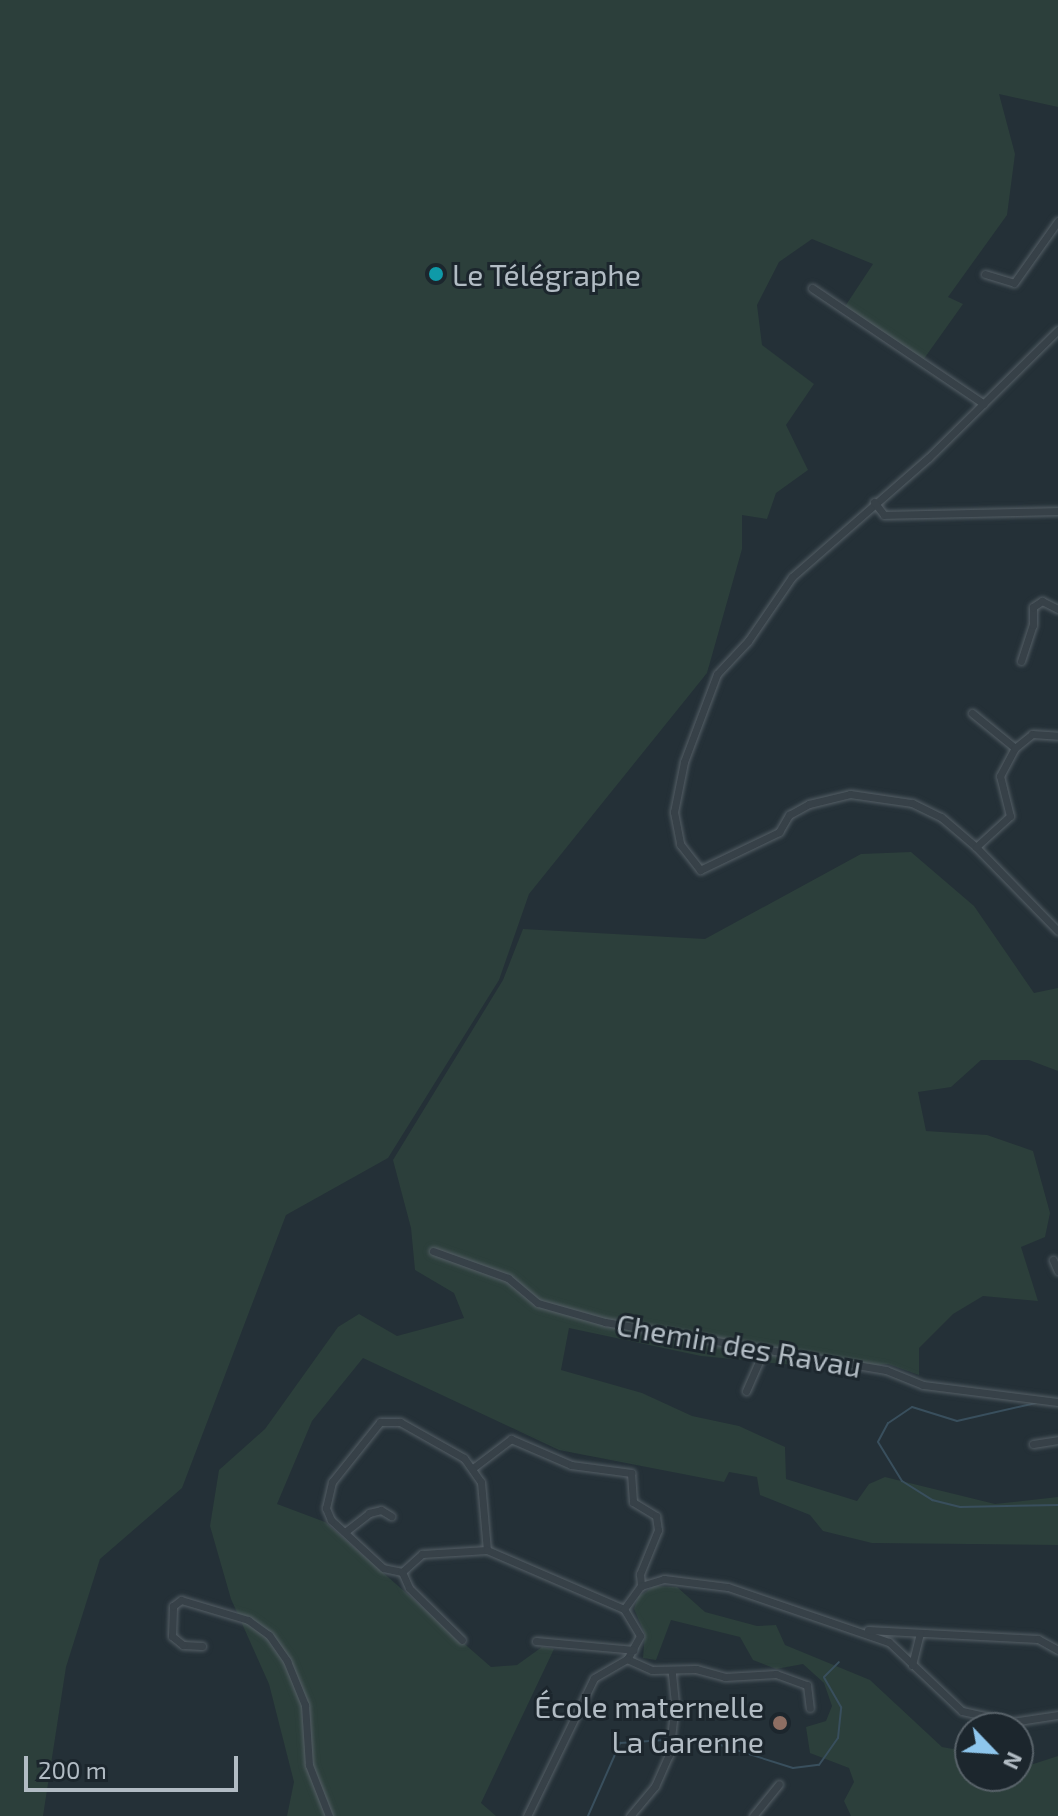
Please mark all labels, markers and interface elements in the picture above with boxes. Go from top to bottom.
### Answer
place label: Le Télégraphe [452,256,642,292]
marker: Le Télégraphe [427,265,445,283]
street label: Chemin des Ravau [614,1306,864,1384]
place label: École maternelle La Garenne [534,1688,764,1758]
north arrow [954,1712,1034,1792]
marker: École maternelle La Garenne [771,1714,789,1732]
scale bar [28,1740,242,1790]
text: N [999,1749,1029,1774]
text: 200 m [38,1755,107,1784]

